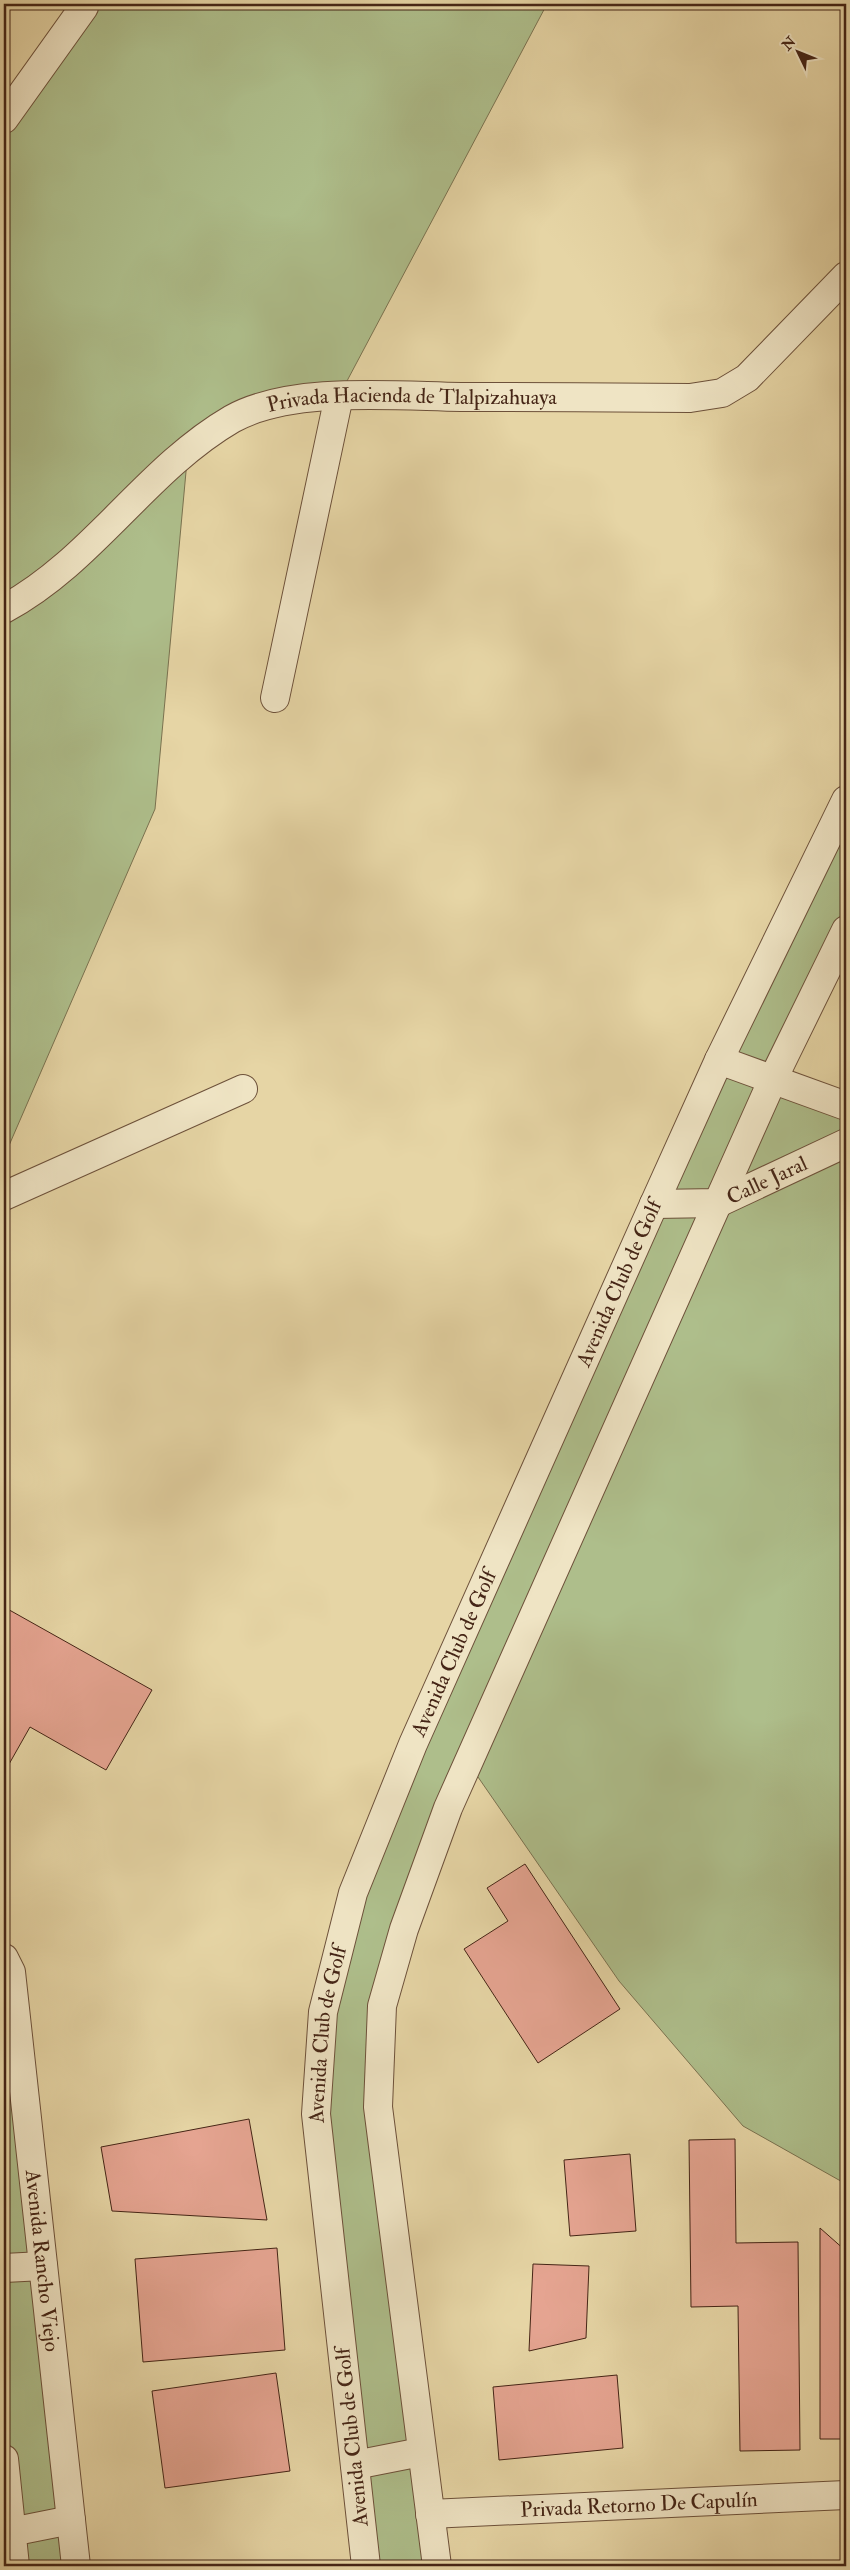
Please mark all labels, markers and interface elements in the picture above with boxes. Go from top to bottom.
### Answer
north arrow [772,28,822,78]
text: N [778,33,800,55]
street label: Privada Hacienda de Tlalpizahuaya [264,381,557,418]
street label: Calle Jaral [722,1149,812,1211]
street label: Avenida Club de Golf [569,1193,669,1372]
street label: Avenida Club de Golf [404,1562,504,1742]
street label: Avenida Club de Golf [302,1940,353,2126]
street label: Avenida Rancho Viejo [19,2167,66,2353]
street label: Avenida Club de Golf [329,2343,375,2529]
street label: Privada Retorno De Capulín [519,2486,758,2523]

